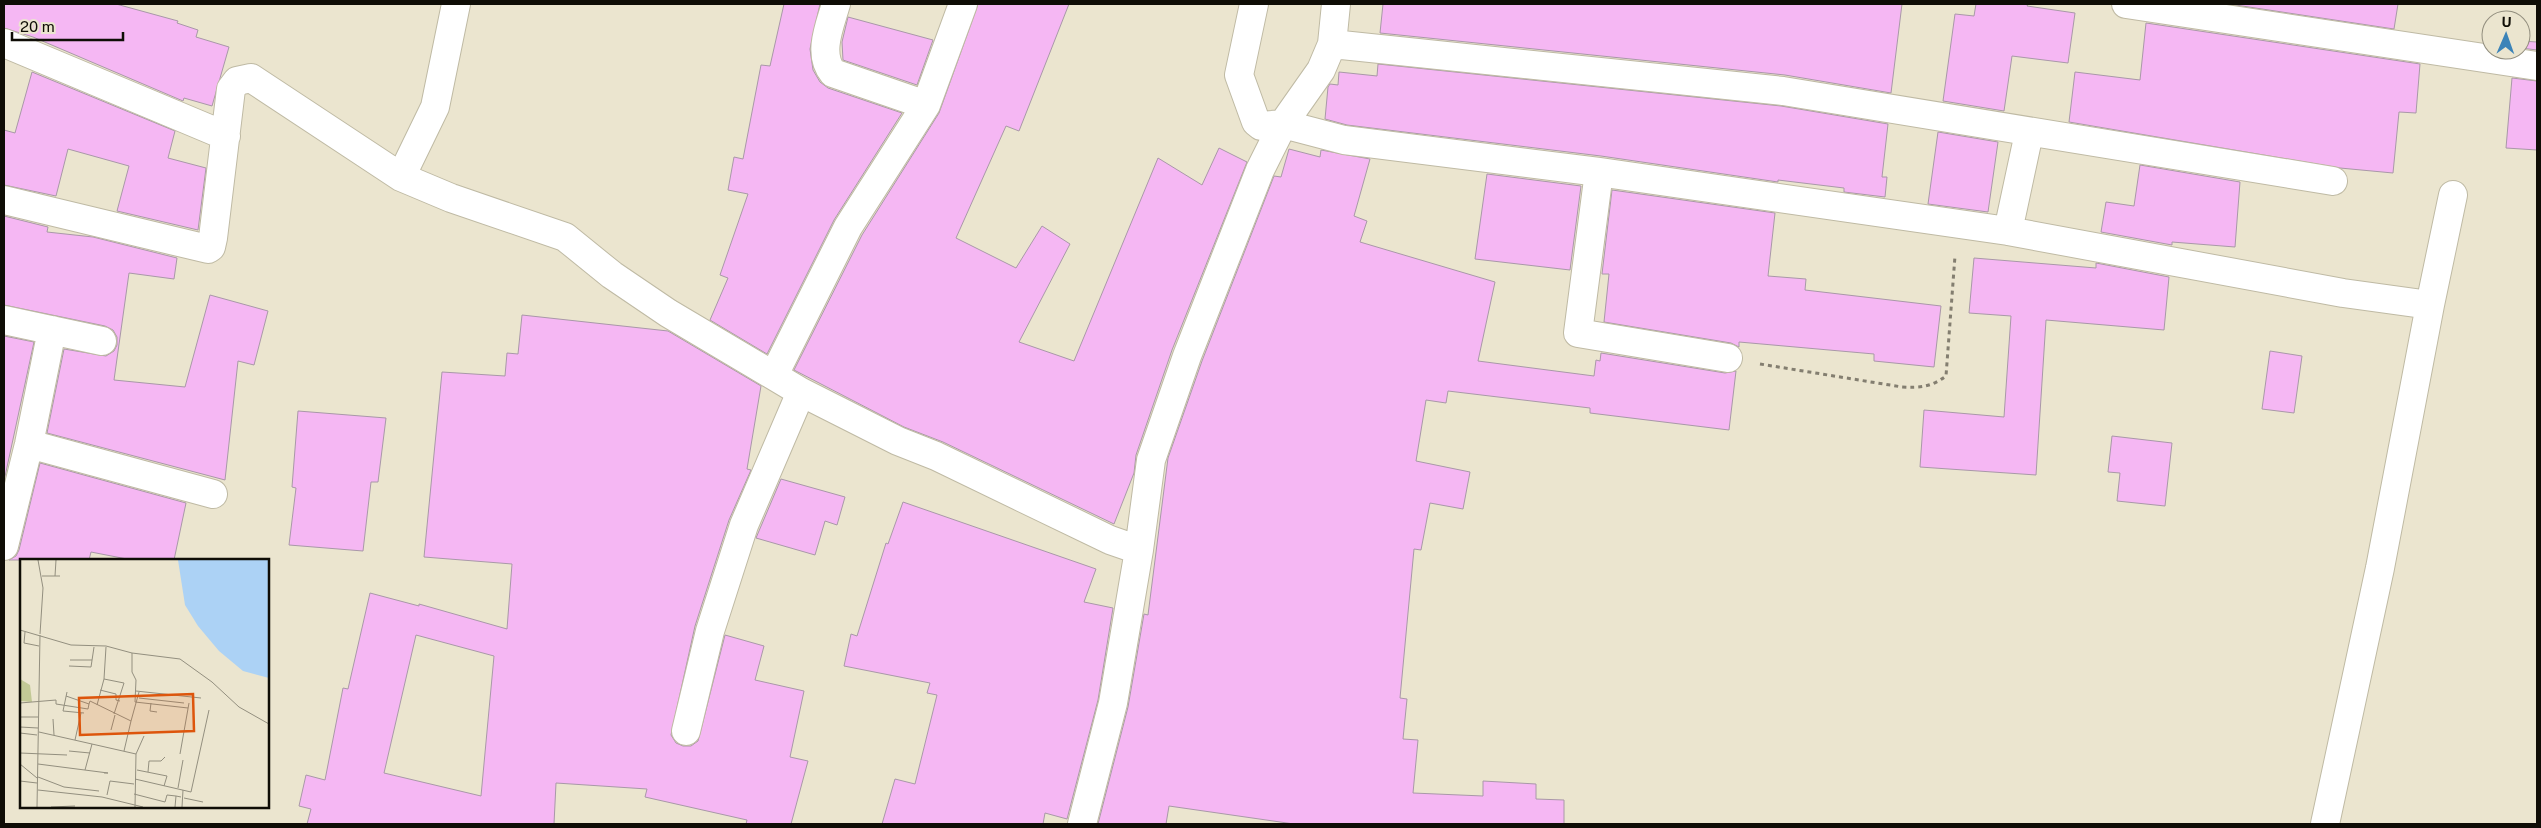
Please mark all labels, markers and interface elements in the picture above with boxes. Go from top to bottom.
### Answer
scale bar [12,10,124,42]
north arrow [2481,10,2531,60]
text: U [2501,14,2512,30]
text: 20 m [20,18,55,35]
inset map [20,559,269,808]

